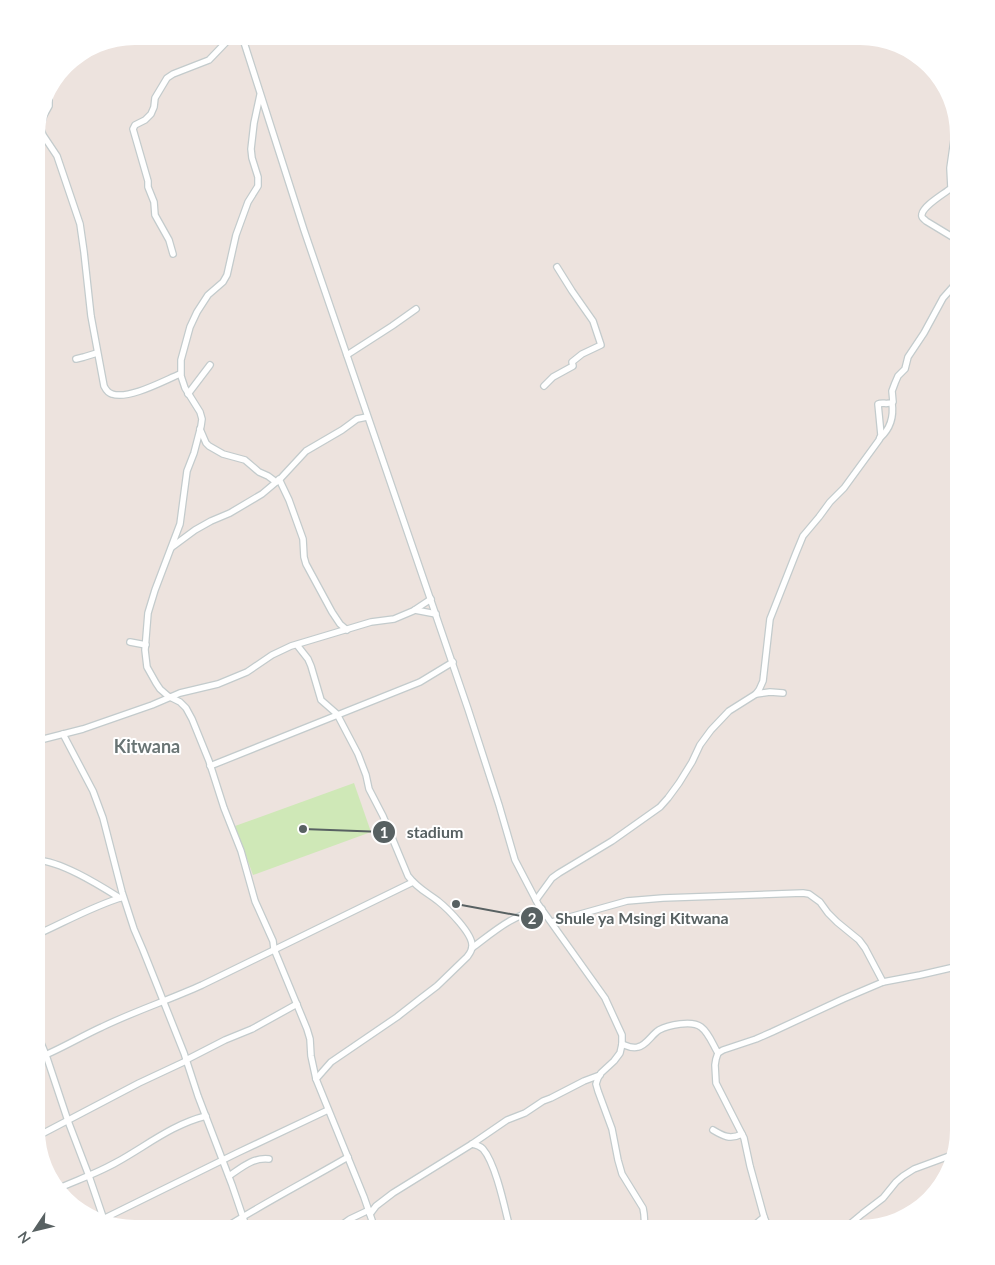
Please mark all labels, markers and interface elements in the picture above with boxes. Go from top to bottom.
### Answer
district label: Kitwana [114,735,180,757]
callout: stadium [371,817,473,848]
text: stadium [407,822,463,841]
text: 1 [380,823,388,841]
callout: Shule ya Msingi Kitwana [520,903,739,934]
text: Shule ya Msingi Kitwana [555,908,729,927]
text: 2 [528,909,537,927]
north arrow [10,1205,60,1255]
text: N [14,1228,34,1247]

